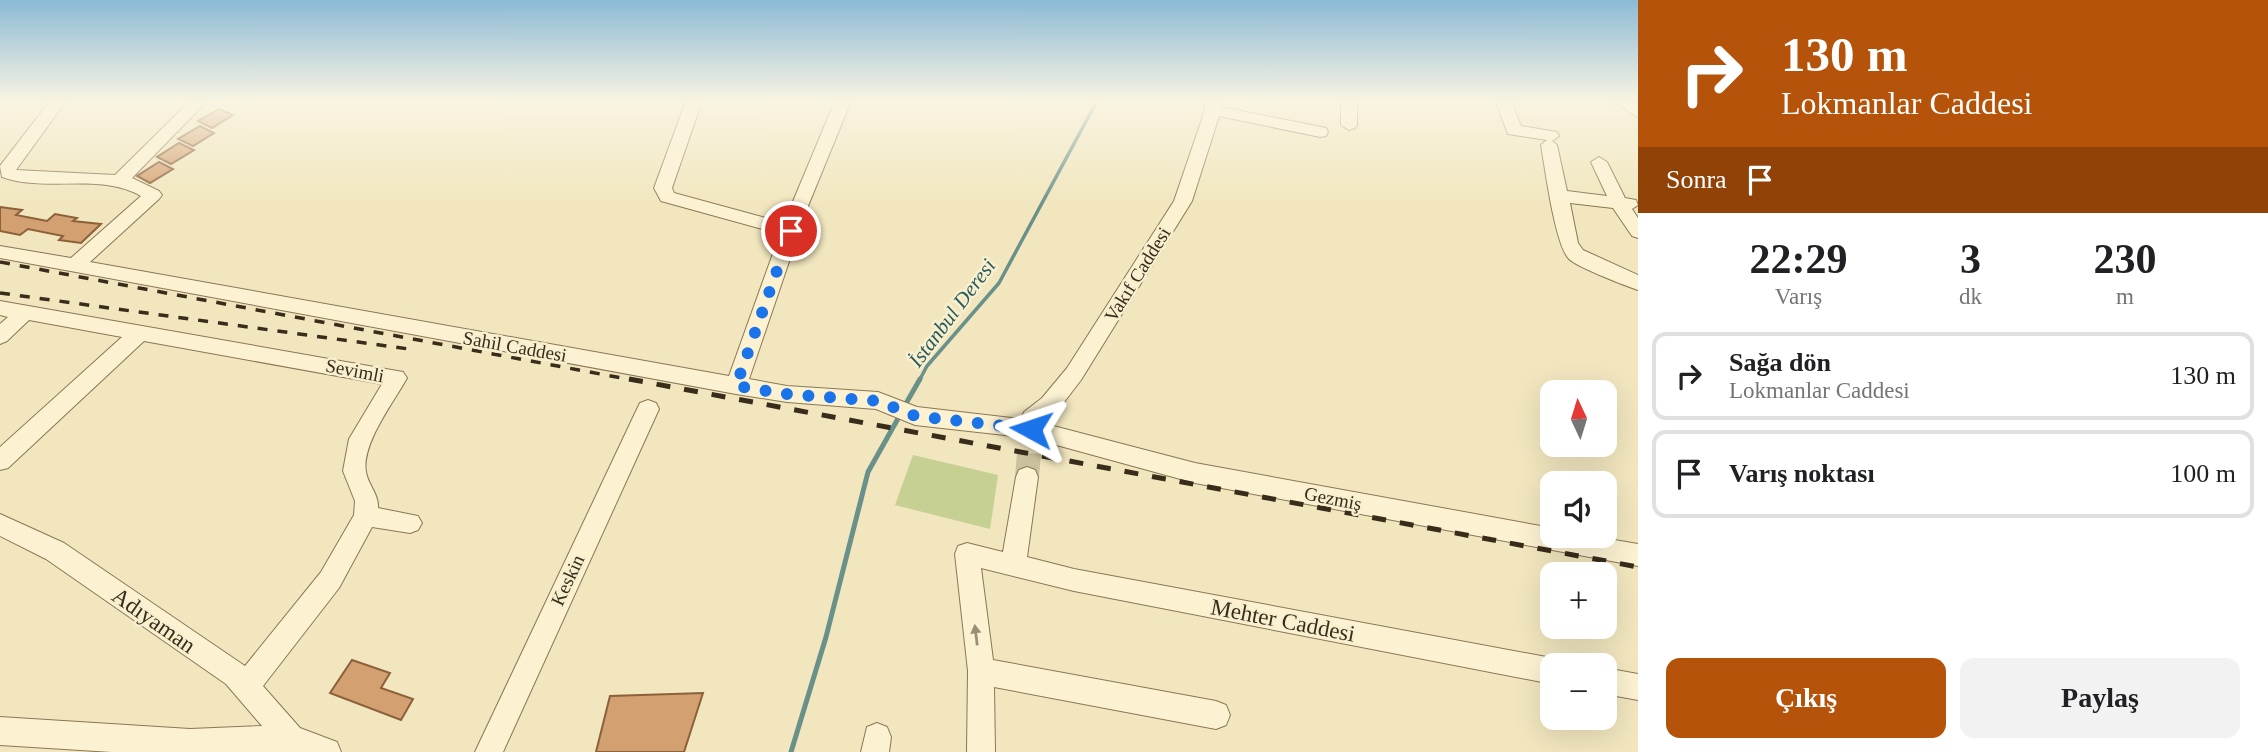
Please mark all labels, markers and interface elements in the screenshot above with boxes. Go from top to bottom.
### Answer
text: 130 m [1781,27,1908,82]
icon: right [1666,28,1757,119]
text: Lokmanlar Caddesi [1781,85,2032,121]
icon: arrive [1741,161,1779,199]
text: Sonra [1666,165,1727,194]
pin [761,201,821,261]
icon: arrive [772,212,810,250]
street label: Vakıf Caddesi [1100,223,1175,325]
text: 22:29 [1750,236,1848,282]
text: 3 [1960,236,1981,282]
text: 230 [2094,236,2157,282]
water label: İstanbul Deresi [903,254,1001,373]
text: Varış [1775,284,1822,309]
text: dk [1959,284,1982,309]
text: m [2116,284,2134,309]
street label: Sahil Caddesi [461,327,568,366]
text: Sağa dön [1729,348,1831,377]
street label: Sevimli [324,355,386,386]
icon: right [1670,357,1708,395]
text: 130 m [2170,361,2236,390]
text: Lokmanlar Caddesi [1729,378,1910,403]
north arrow [1540,380,1617,457]
map controls [1540,380,1617,730]
position arrow [994,392,1068,466]
icon: arrive [1670,455,1708,493]
text: Varış noktası [1729,459,1875,488]
text: 100 m [2170,459,2236,488]
button: sound [1540,471,1617,548]
street label: Gezmiş [1302,483,1363,514]
street label: Keskin [547,551,589,609]
button: + [1540,562,1617,639]
street label: Adıyaman [107,583,201,658]
street label: Mehter Caddesi [1209,594,1357,647]
one-way arrow [971,624,982,646]
button: − [1540,653,1617,730]
button: Çıkış [1666,658,1946,738]
button: Paylaş [1960,658,2240,738]

